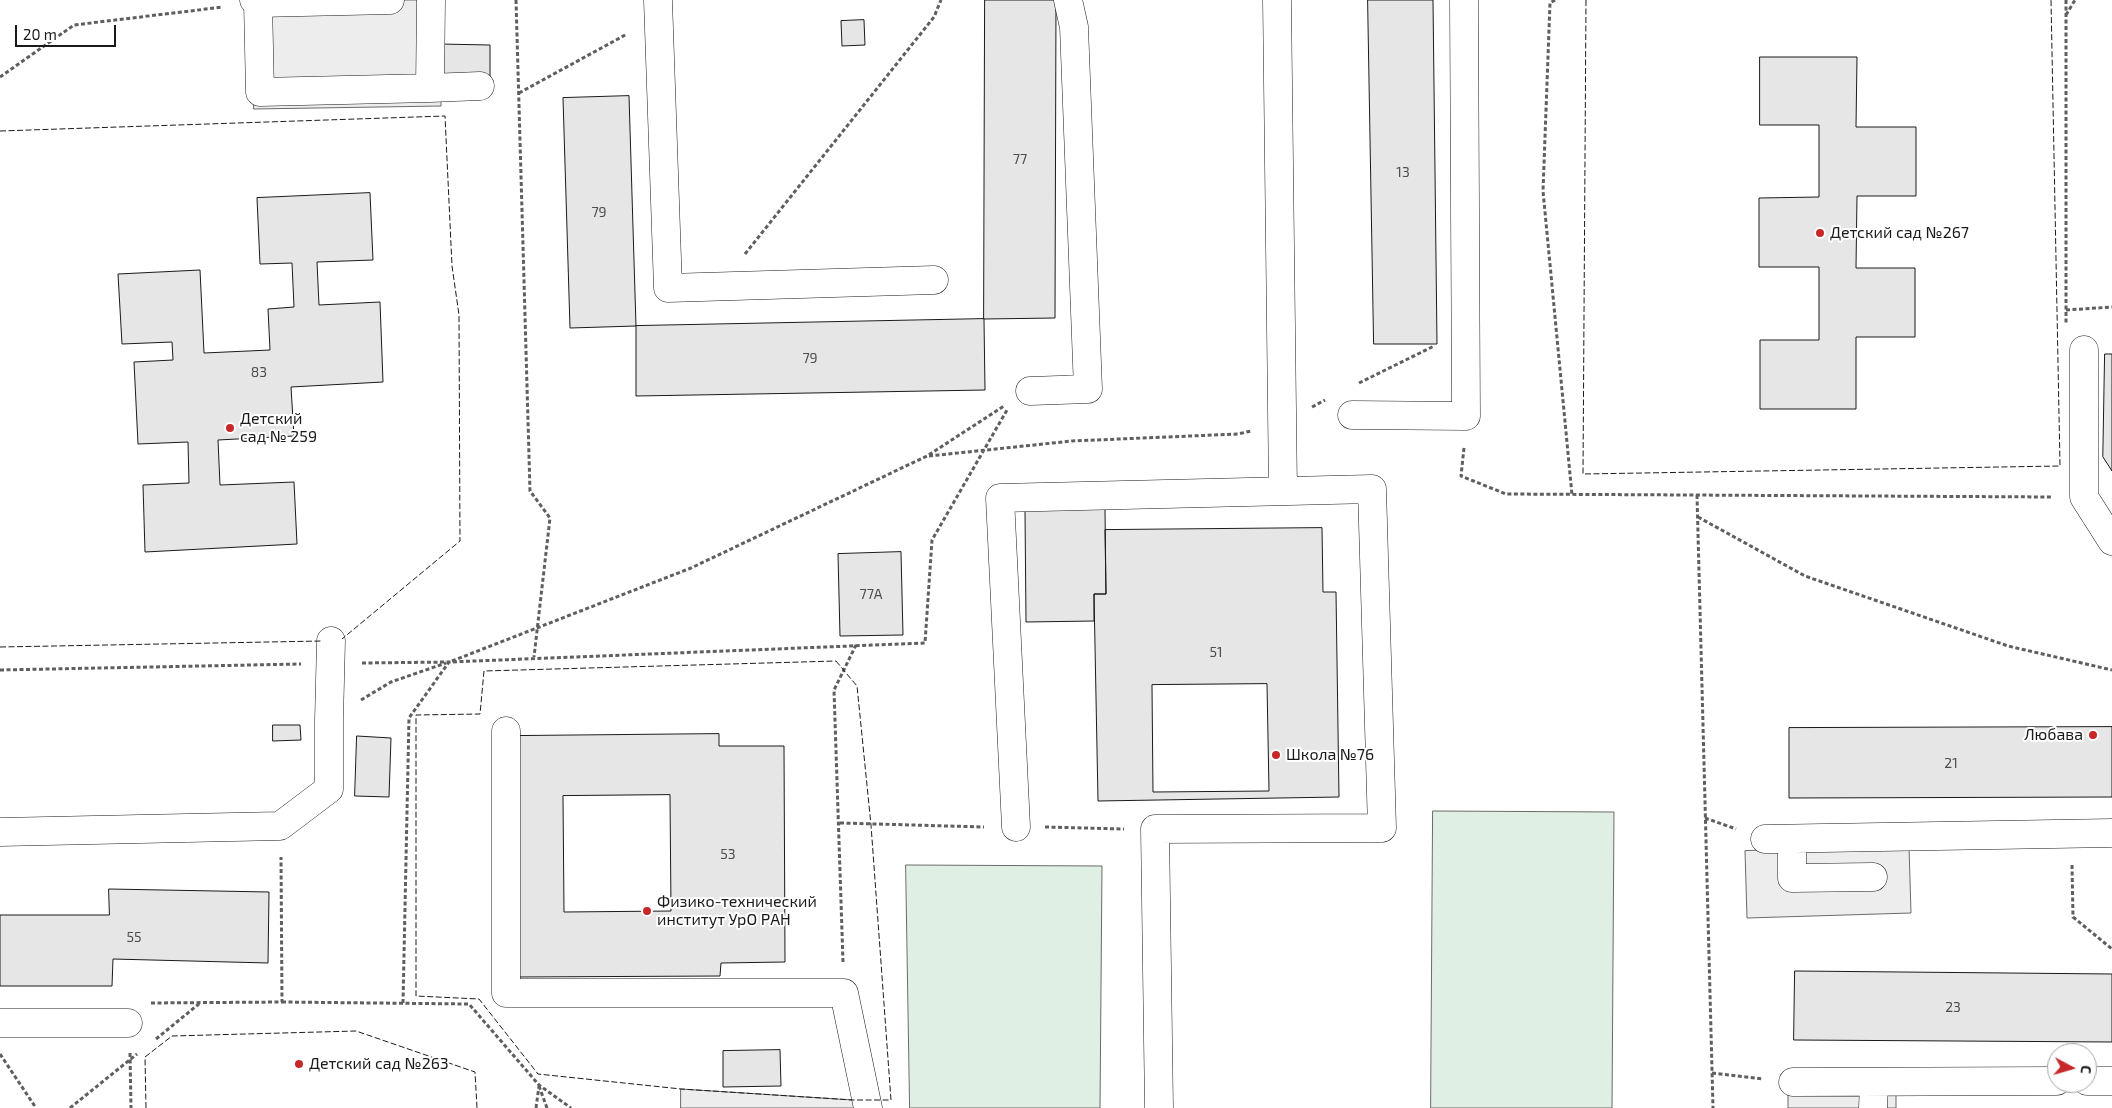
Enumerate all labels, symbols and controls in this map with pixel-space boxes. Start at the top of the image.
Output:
scale bar [18,15,119,47]
text: 20 m [23,25,57,43]
house number: 77 [1013,151,1027,167]
house number: 13 [1396,164,1410,180]
house number: 79 [591,204,607,220]
place label: Детский сад №267 [1830,223,1969,243]
marker: Детский сад №267 [1814,227,1826,239]
house number: 79 [802,350,818,366]
house number: 83 [251,364,267,380]
place label: Детский сад № 259 [240,409,317,447]
marker: Детский сад № 259 [224,422,236,434]
house number: 77А [859,586,883,602]
house number: 51 [1209,644,1223,660]
place label: Любава [2024,725,2083,745]
marker: Любава [2087,729,2099,741]
place label: Школа №76 [1286,745,1374,765]
marker: Школа №76 [1270,749,1282,761]
house number: 21 [1944,755,1958,771]
house number: 53 [720,846,736,862]
place label: Физико-технический институт УрО РАН [657,892,817,930]
marker: Физико-технический институт УрО РАН [641,905,653,917]
house number: 55 [126,929,142,945]
house number: 23 [1945,999,1961,1015]
north arrow [2047,1043,2097,1093]
place label: Детский сад №263 [309,1054,449,1074]
marker: Детский сад №263 [293,1058,305,1070]
text: С [2078,1065,2095,1074]

